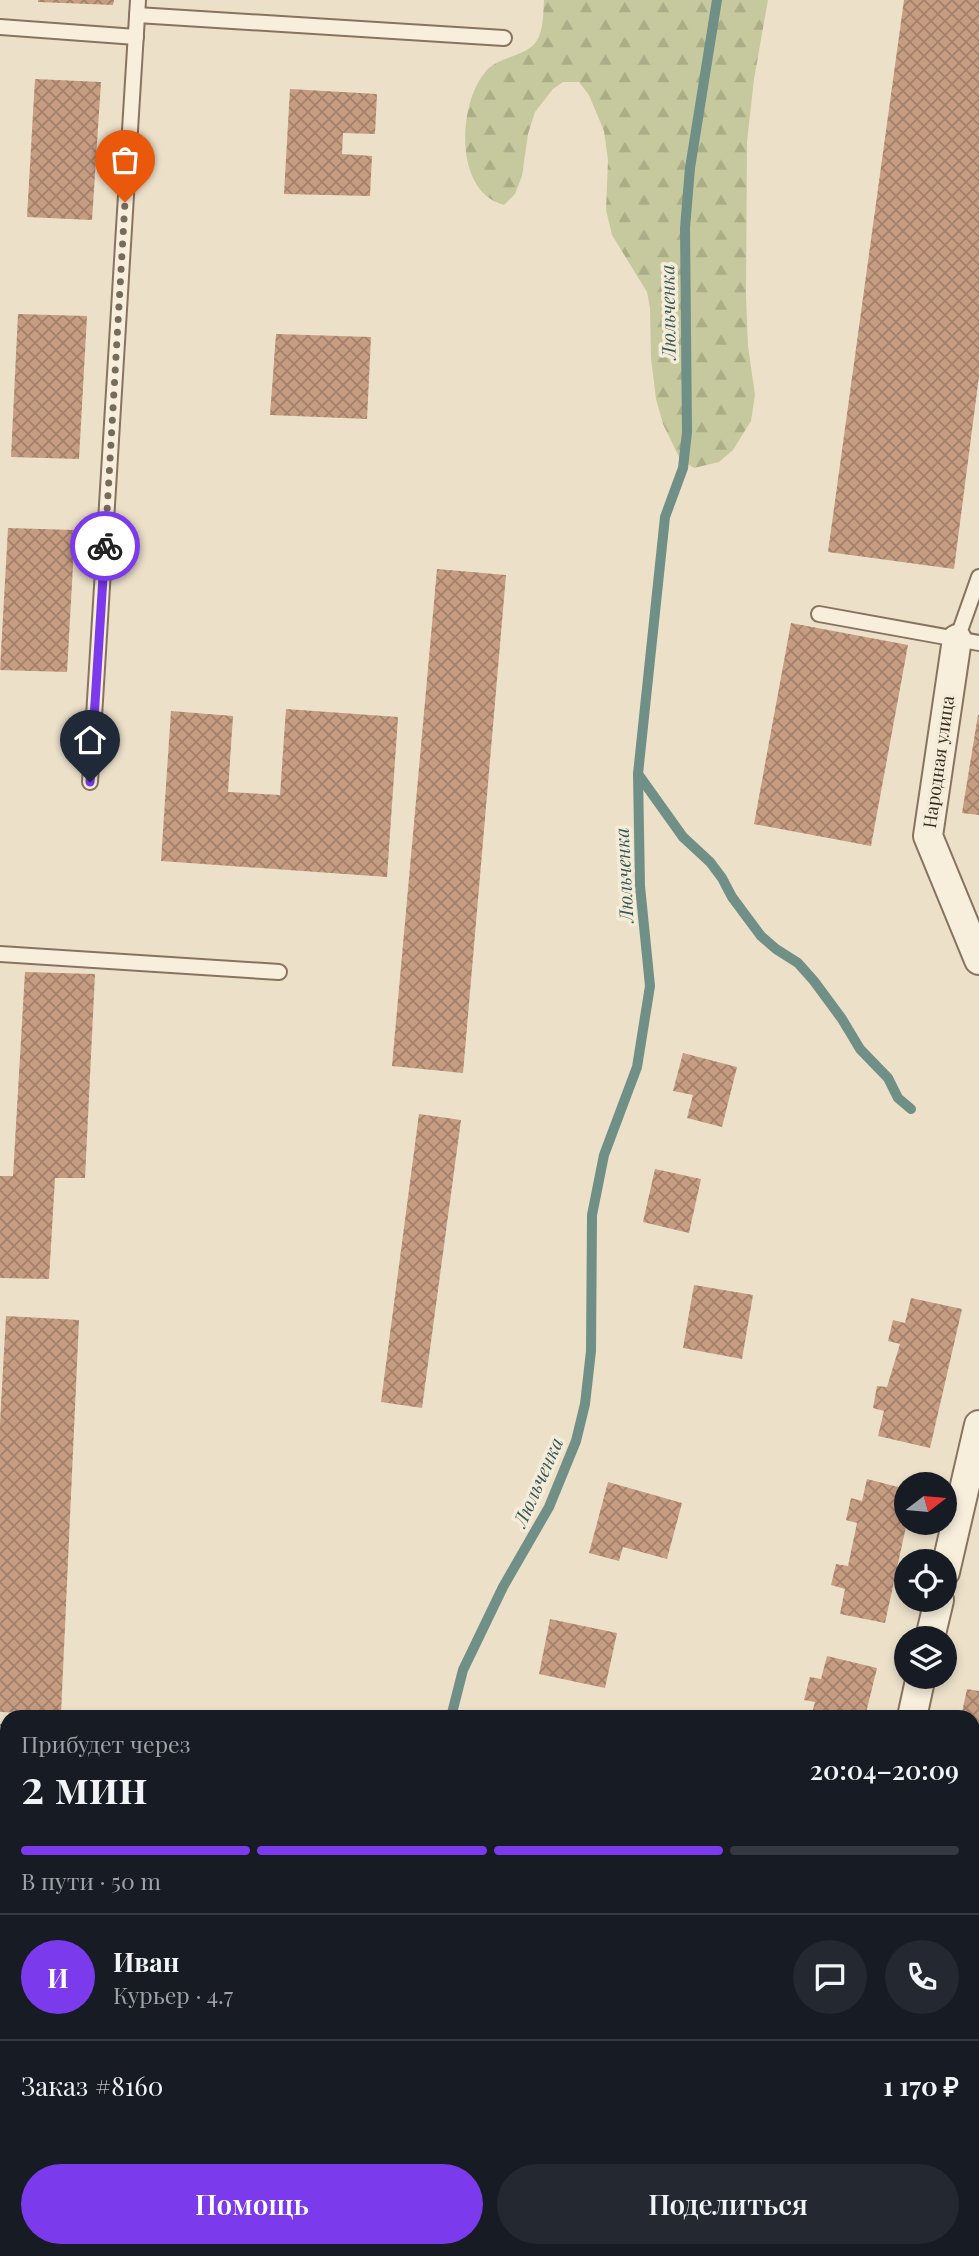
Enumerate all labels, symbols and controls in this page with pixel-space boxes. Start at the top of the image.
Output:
pin [95,130,155,202]
icon: bag [106,141,144,179]
water label: Люльченка [653,264,681,362]
courier [70,511,140,581]
icon: bike [86,527,124,565]
street label: Народная улица [917,694,959,830]
pin [60,710,120,782]
icon: home [71,721,109,759]
water label: Люльченка [608,827,639,925]
water label: Люльченка [505,1433,568,1532]
north arrow [894,1472,957,1535]
map controls [894,1472,957,1689]
button: locate [894,1549,957,1612]
button: layers [894,1626,957,1689]
text: Прибудет через [21,1728,190,1759]
text: 20:04–20:09 [810,1752,959,1787]
text: 2 мин [21,1754,147,1816]
text: В пути · 50 m [21,1865,161,1896]
button: chat [793,1940,867,2014]
button: phone [885,1940,959,2014]
text: Иван [113,1944,179,1979]
text: И [47,1960,69,1995]
text: Курьер · 4.7 [113,1979,233,2010]
text: Заказ #8160 [21,2068,163,2103]
text: 1 170 ₽ [883,2068,959,2103]
button: Помощь [21,2164,483,2244]
button: Поделиться [497,2164,959,2244]

